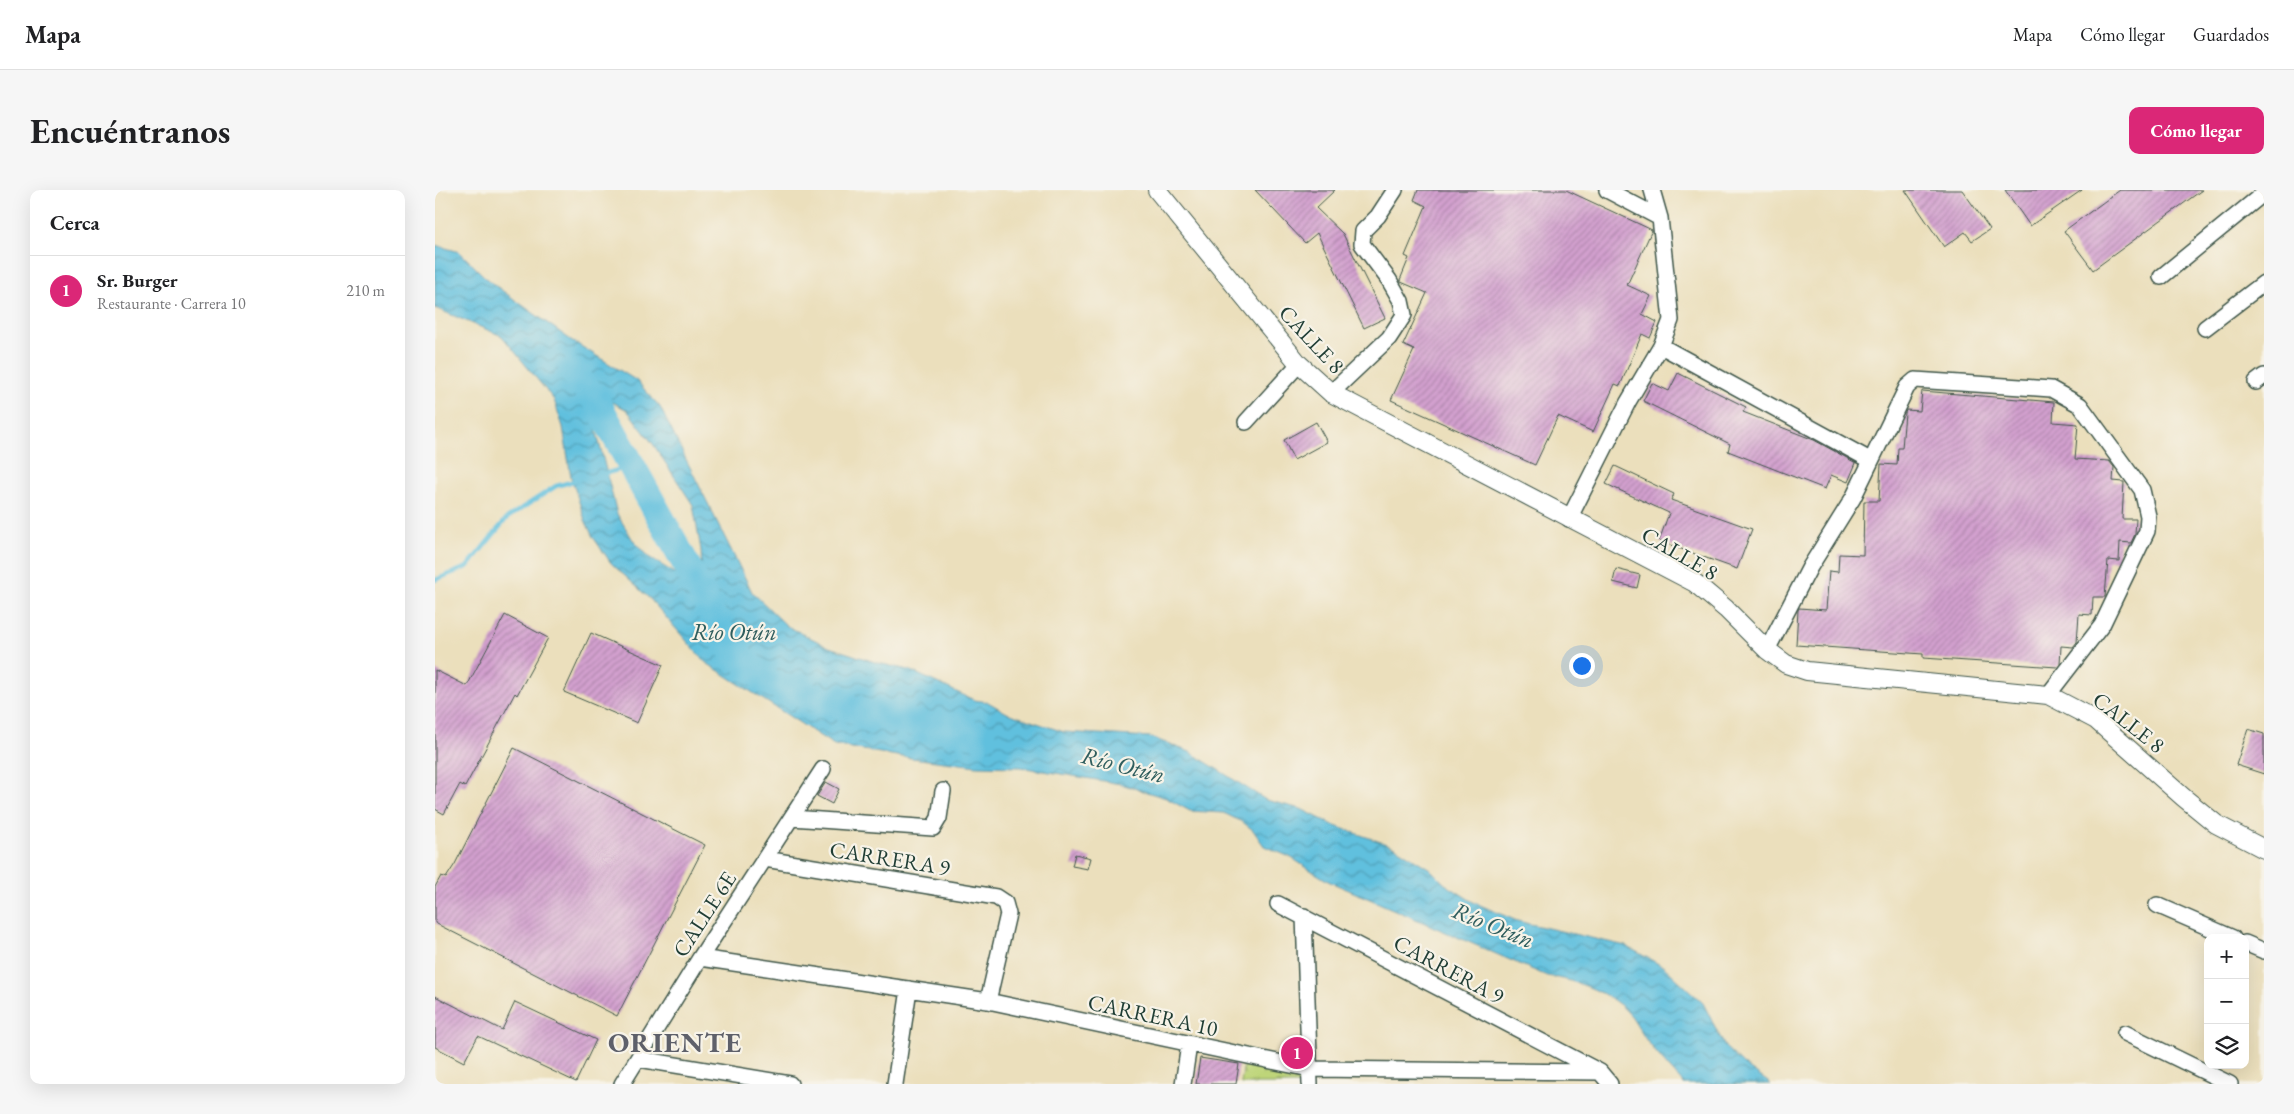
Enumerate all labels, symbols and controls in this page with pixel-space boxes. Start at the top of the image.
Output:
text: Mapa [25,19,81,50]
text: Mapa [2013,23,2052,46]
text: Cómo llegar [2080,23,2165,46]
text: Guardados [2193,23,2269,46]
button: Cómo llegar [2129,107,2264,154]
text: Encuéntranos [30,108,230,153]
text: Cerca [50,209,100,236]
text: Sr. Burger [97,268,178,293]
text: 1 [62,280,70,301]
text: 210 m [346,280,385,301]
text: Restaurante · Carrera 10 [97,293,246,314]
street label: CALLE 8 [1272,299,1351,380]
street label: CALLE 8 [1636,520,1723,587]
water label: Río Otún [691,616,777,647]
your location [1569,653,1595,679]
street label: CALLE 8 [2087,685,2171,760]
water label: Río Otún [1078,739,1168,790]
street label: CARRERA 9 [828,835,953,882]
street label: CALLE 6E [666,866,743,963]
water label: Río Otún [1448,894,1538,955]
street label: CARRERA 9 [1388,928,1510,1011]
map controls [2204,934,2249,1069]
button: + [2204,934,2249,979]
button: − [2204,979,2249,1024]
street label: CARRERA 10 [1085,988,1221,1043]
district label: ORIENTE [608,1024,742,1060]
button: layers [2204,1024,2249,1069]
pin: 1 [1281,1034,1313,1072]

